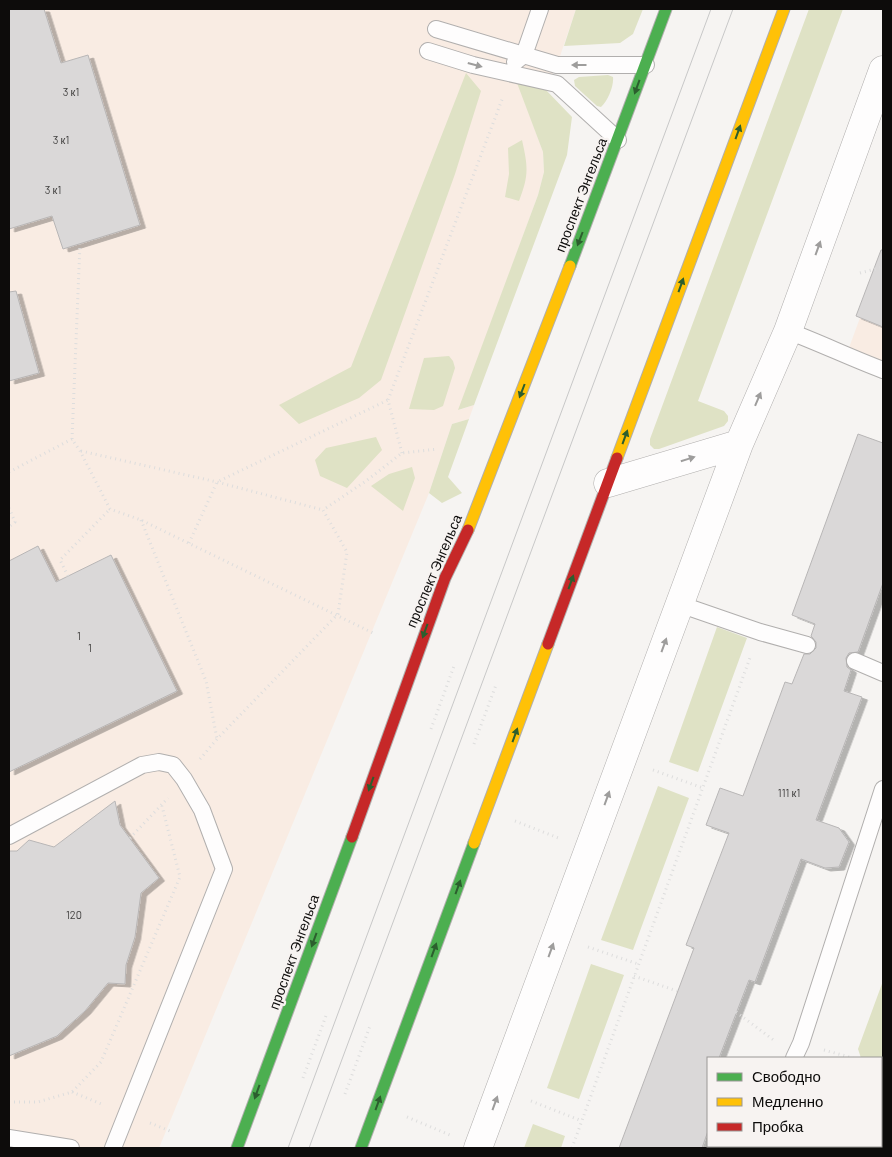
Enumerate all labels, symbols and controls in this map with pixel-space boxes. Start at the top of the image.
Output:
one-way arrow [467,61,482,69]
one-way arrow [571,61,587,69]
one-way arrow [633,80,641,95]
house number: 3 к1 [63,85,79,98]
one-way arrow [735,125,742,140]
house number: 3 к1 [53,133,69,146]
street label: проспект Энгельса [551,135,610,254]
house number: 3 к1 [45,183,61,196]
one-way arrow [576,232,583,247]
one-way arrow [814,240,822,255]
one-way arrow [678,278,686,292]
one-way arrow [518,384,526,399]
one-way arrow [755,392,763,406]
one-way arrow [621,429,629,444]
one-way arrow [681,454,696,462]
street label: проспект Энгельса [402,512,465,630]
one-way arrow [567,574,575,589]
one-way arrow [421,624,429,638]
house number: 1 [77,629,81,642]
one-way arrow [661,638,668,653]
house number: 1 [88,641,92,654]
one-way arrow [511,727,519,742]
one-way arrow [367,777,375,792]
house number: 111 к1 [778,786,800,799]
one-way arrow [603,790,611,805]
one-way arrow [454,879,462,894]
street label: проспект Энгельса [265,892,322,1012]
house number: 120 [66,908,82,921]
one-way arrow [310,933,318,948]
one-way arrow [430,942,438,957]
one-way arrow [547,942,555,957]
legend [707,1057,882,1147]
text: Свободно [752,1067,821,1085]
one-way arrow [253,1085,261,1100]
text: Медленно [752,1092,823,1110]
one-way arrow [375,1095,382,1110]
one-way arrow [491,1095,499,1110]
text: Пробка [752,1117,804,1135]

